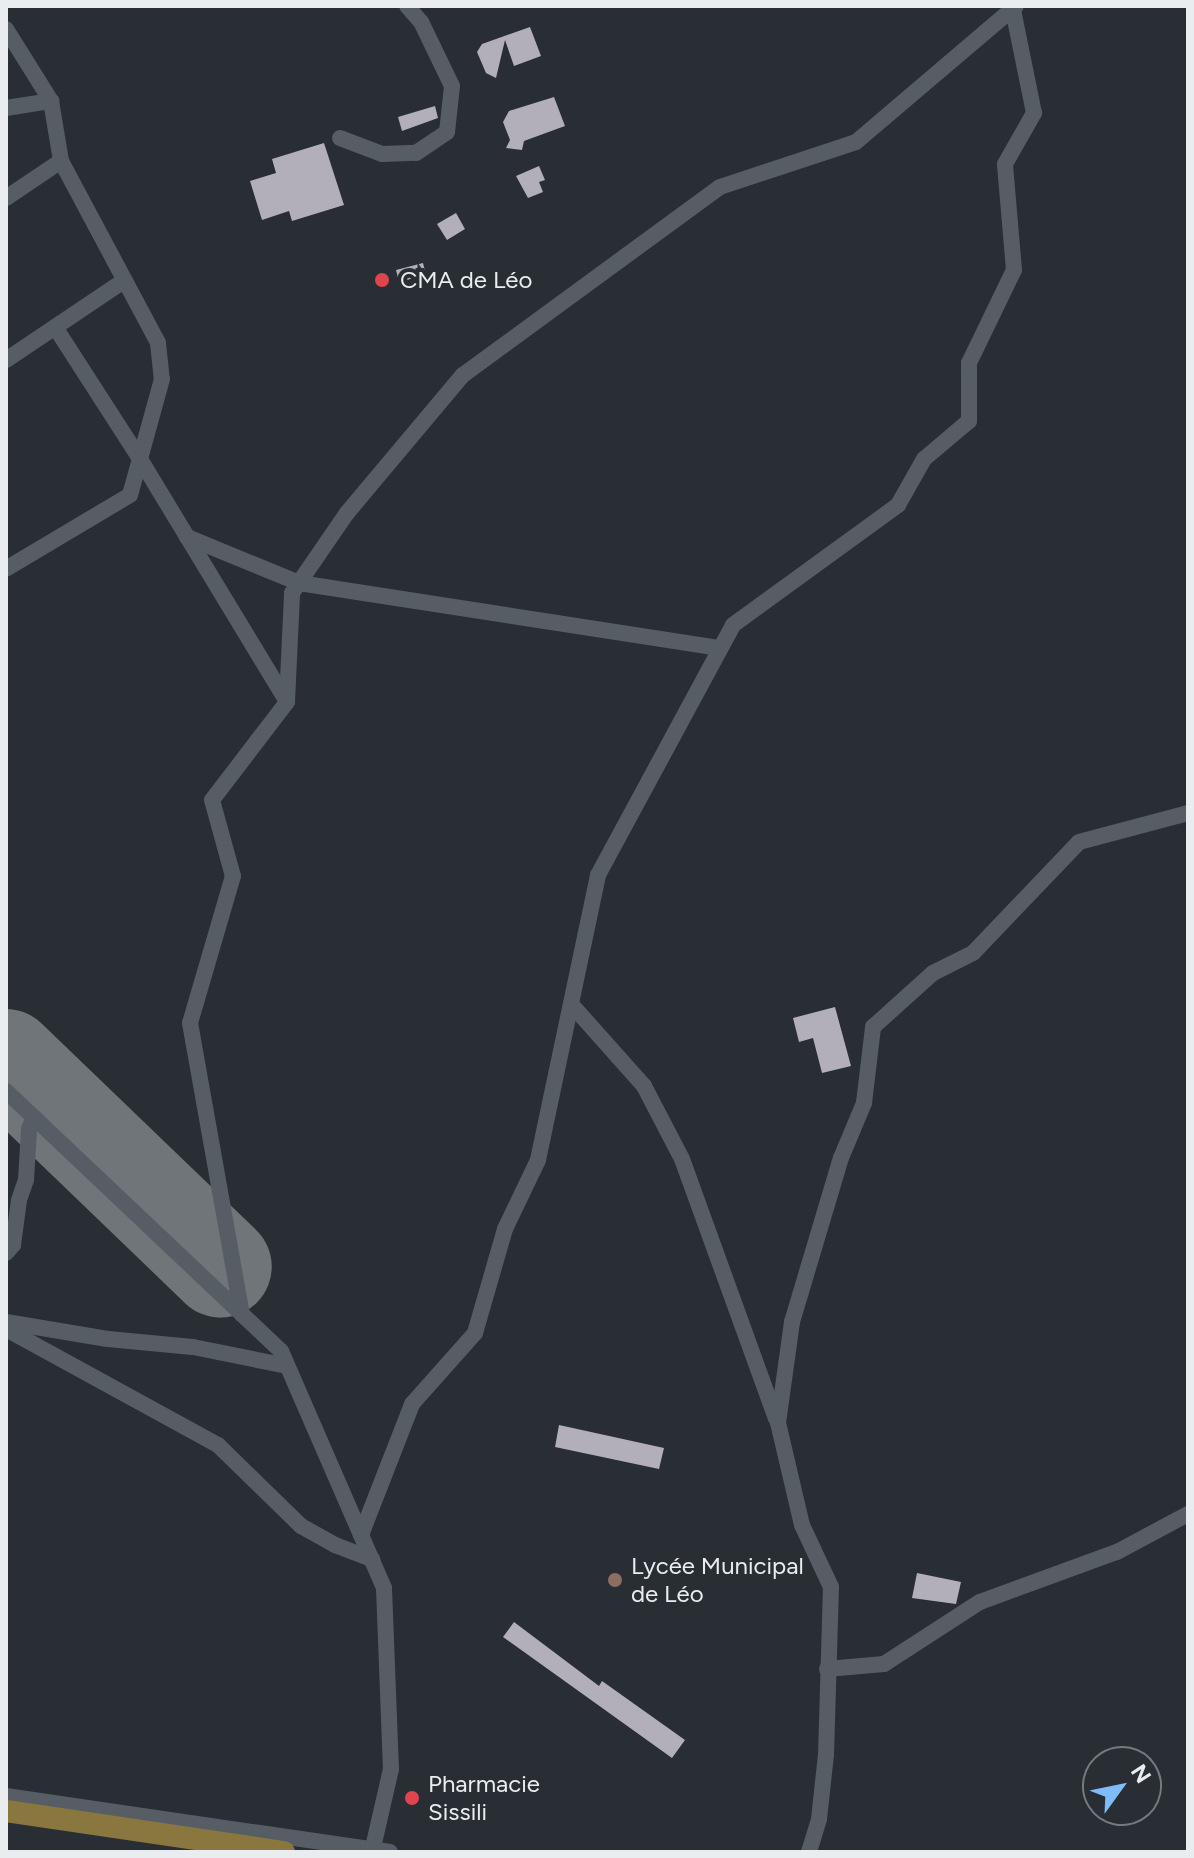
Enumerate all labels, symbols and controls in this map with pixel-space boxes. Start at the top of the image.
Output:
place label: CMA de Léo [400,266,532,294]
marker: CMA de Léo [371,269,393,291]
place label: Lycée Municipal de Léo [631,1552,804,1608]
marker: Lycée Municipal de Léo [606,1571,624,1589]
north arrow [1082,1746,1162,1826]
text: N [1125,1759,1157,1788]
place label: Pharmacie Sissili [428,1770,540,1826]
marker: Pharmacie Sissili [403,1789,421,1807]

